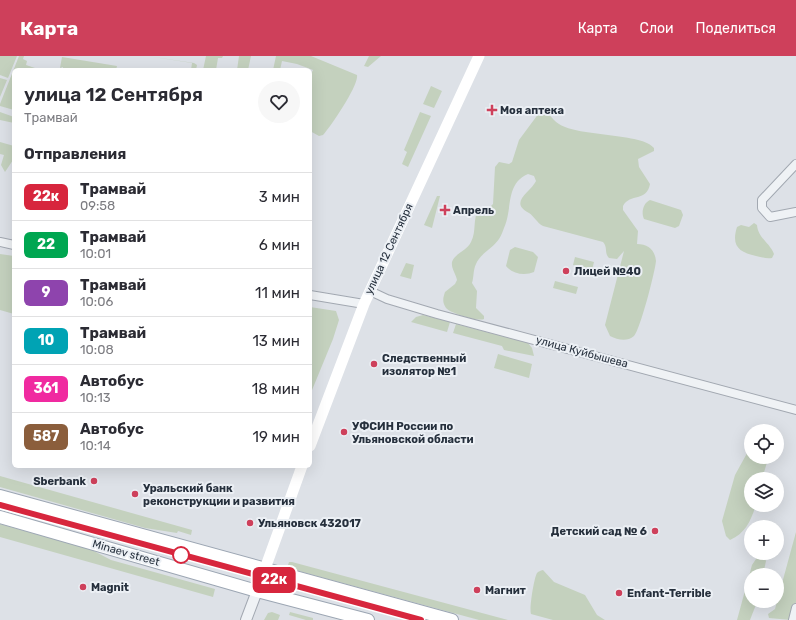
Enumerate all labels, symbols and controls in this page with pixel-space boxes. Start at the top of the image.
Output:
text: Карта [20,17,78,40]
text: Карта [578,20,618,37]
text: Слои [640,20,674,37]
text: Поделиться [696,20,776,37]
button: heart [258,81,300,123]
text: улица 12 Сентября [24,83,203,106]
place label: Моя аптека [500,104,564,117]
marker: Моя аптека [487,105,497,115]
text: Трамвай [24,110,78,125]
text: Отправления [24,145,126,163]
text: Трамвай [80,180,146,198]
text: 22к [33,188,59,205]
text: 3 мин [259,188,300,206]
text: 09:58 [80,198,115,213]
street label: улица 12 Сентября [362,201,416,297]
place label: Апрель [453,204,494,217]
marker: Апрель [440,205,450,215]
text: Трамвай [80,228,146,246]
text: 22 [37,236,55,253]
text: 6 мин [259,236,300,254]
text: 10:01 [80,246,111,261]
place label: Лицей №40 [574,265,641,278]
marker: Лицей №40 [561,266,571,276]
text: Трамвай [80,276,146,294]
text: 9 [42,284,50,301]
text: 11 мин [255,284,300,302]
text: 10:06 [80,294,113,309]
text: Трамвай [80,324,146,342]
text: 10 [38,332,54,349]
text: 13 мин [252,332,300,350]
street label: улица Куйбышева [535,333,629,371]
text: 10:08 [80,342,114,357]
place label: Следственный изолятор №1 [382,352,466,378]
marker: Следственный изолятор №1 [369,359,379,369]
text: Автобус [80,372,144,390]
text: 361 [33,380,59,397]
text: 18 мин [252,380,300,398]
text: 10:13 [80,390,111,405]
text: Автобус [80,420,144,438]
place label: УФСИН России по Ульяновской области [352,420,474,446]
map controls [744,424,784,608]
button: locate [744,424,784,464]
marker: УФСИН России по Ульяновской области [339,427,349,437]
text: 587 [33,428,59,445]
text: 19 мин [253,428,300,446]
text: 10:14 [80,438,111,453]
button: layers [744,472,784,512]
place label: Sberbank [33,475,87,488]
marker: Sberbank [89,476,99,486]
place label: Уральский банк реконструкции и развития [143,482,295,508]
marker: Уральский банк реконструкции и развития [130,489,140,499]
place label: Ульяновск 432017 [258,517,362,530]
marker: Ульяновск 432017 [245,518,255,528]
button: + [744,520,784,560]
place label: Детский сад № 6 [551,525,647,538]
marker: Детский сад № 6 [650,526,660,536]
street label: Minaev street [91,537,162,569]
unlabelled marker [172,546,190,564]
line badge: 22к [251,567,297,593]
button: − [744,568,784,608]
text: 22к [261,571,287,588]
place label: Magnit [91,581,129,594]
marker: Magnit [78,582,88,592]
place label: Магнит [485,584,526,597]
marker: Магнит [472,585,482,595]
place label: Enfant-Terrible [627,587,712,600]
marker: Enfant-Terrible [614,588,624,598]

